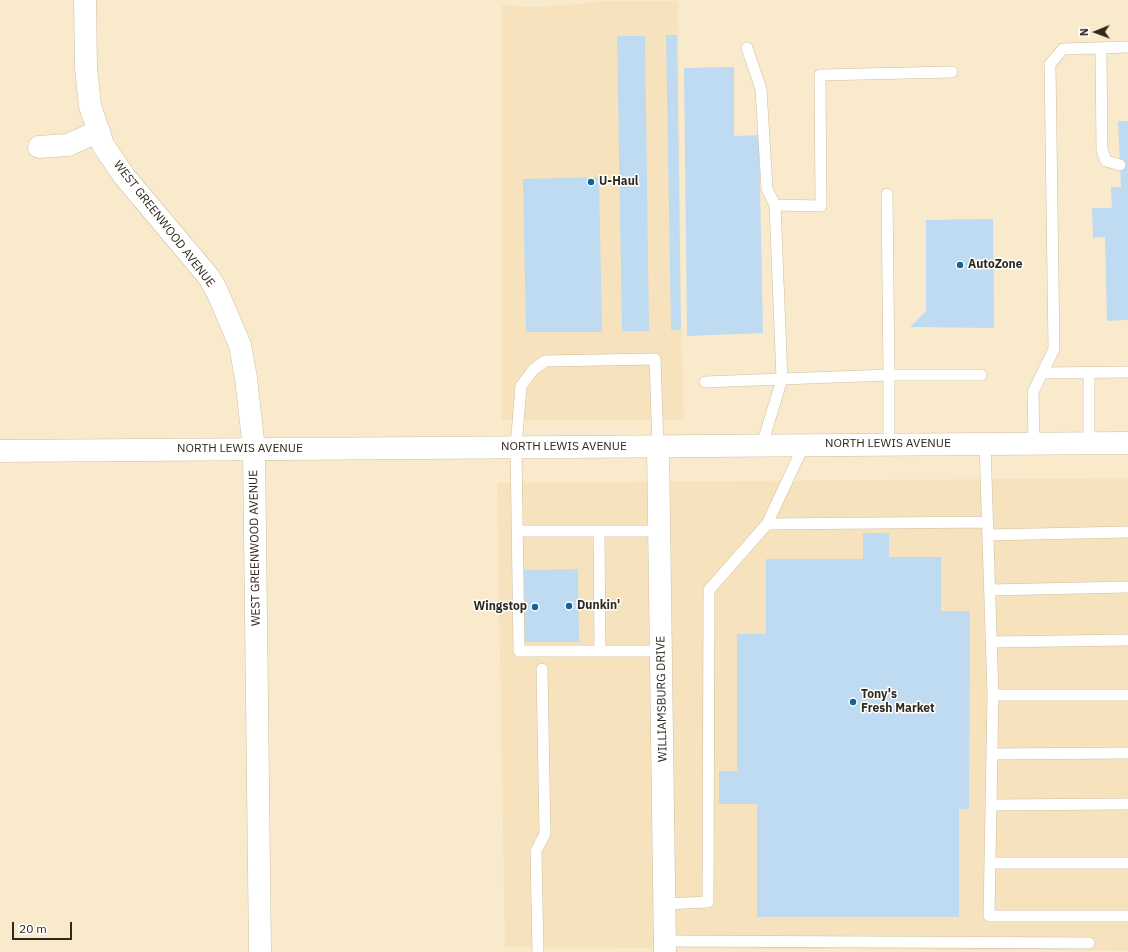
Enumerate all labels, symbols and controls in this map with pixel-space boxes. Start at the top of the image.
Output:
north arrow [1076,12,1116,52]
text: N [1077,28,1091,36]
street label: WEST GREENWOOD AVENUE [110,158,218,290]
place label: U-Haul [599,175,638,189]
marker: U-Haul [586,177,596,187]
place label: AutoZone [968,258,1023,272]
marker: AutoZone [955,260,965,270]
street label: NORTH LEWIS AVENUE [825,437,951,451]
street label: NORTH LEWIS AVENUE [501,440,627,454]
street label: NORTH LEWIS AVENUE [177,442,303,456]
street label: WEST GREENWOOD AVENUE [246,470,264,626]
place label: Dunkin' [577,599,620,613]
place label: Wingstop [474,600,527,614]
marker: Dunkin' [564,601,574,611]
marker: Wingstop [530,602,540,612]
street label: WILLIAMSBURG DRIVE [654,636,670,762]
place label: Tony's Fresh Market [861,688,935,716]
marker: Tony's Fresh Market [848,697,858,707]
scale bar [14,914,74,940]
text: 20 m [19,921,47,936]

